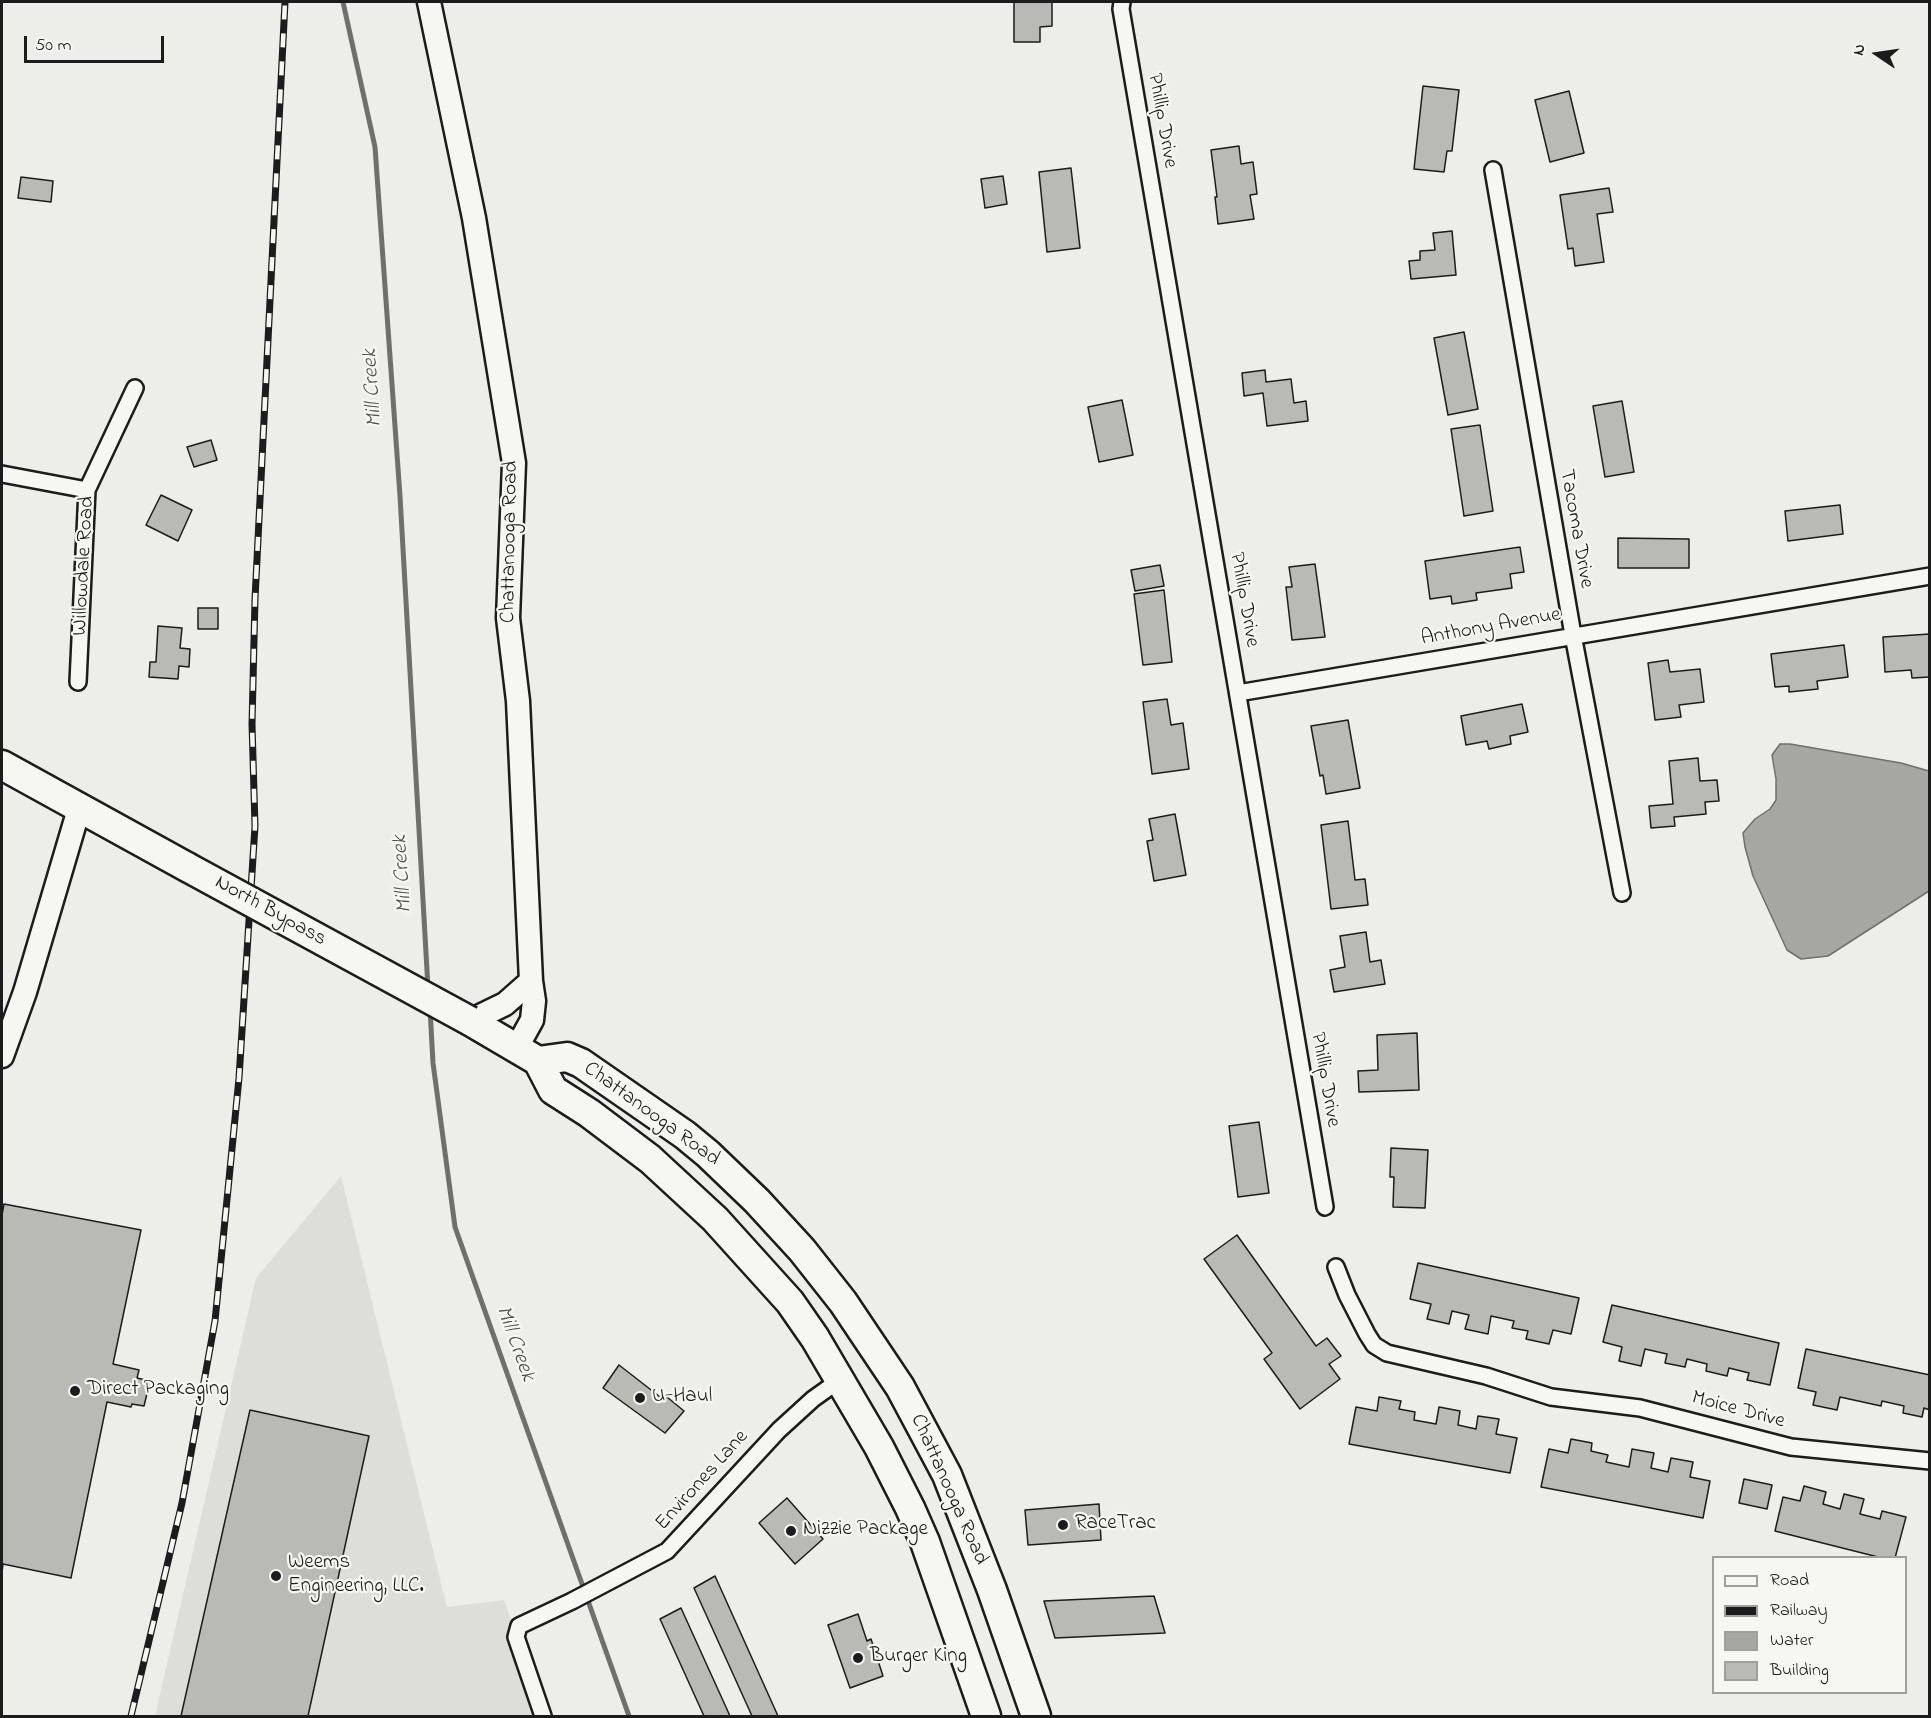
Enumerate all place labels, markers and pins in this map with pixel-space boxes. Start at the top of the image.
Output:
place label: Direct Packaging [87,1378,229,1404]
marker: Direct Packaging [68,1384,82,1398]
place label: U-Haul [652,1385,712,1411]
marker: U-Haul [633,1391,647,1405]
place label: RaceTrac [1075,1512,1156,1538]
place label: Nizzie Package [803,1518,928,1544]
marker: RaceTrac [1056,1518,1070,1532]
marker: Nizzie Package [784,1524,798,1538]
place label: Weems Engineering, LLC. [288,1551,424,1601]
marker: Weems Engineering, LLC. [269,1569,283,1583]
place label: Burger King [870,1645,967,1671]
marker: Burger King [851,1651,865,1665]

